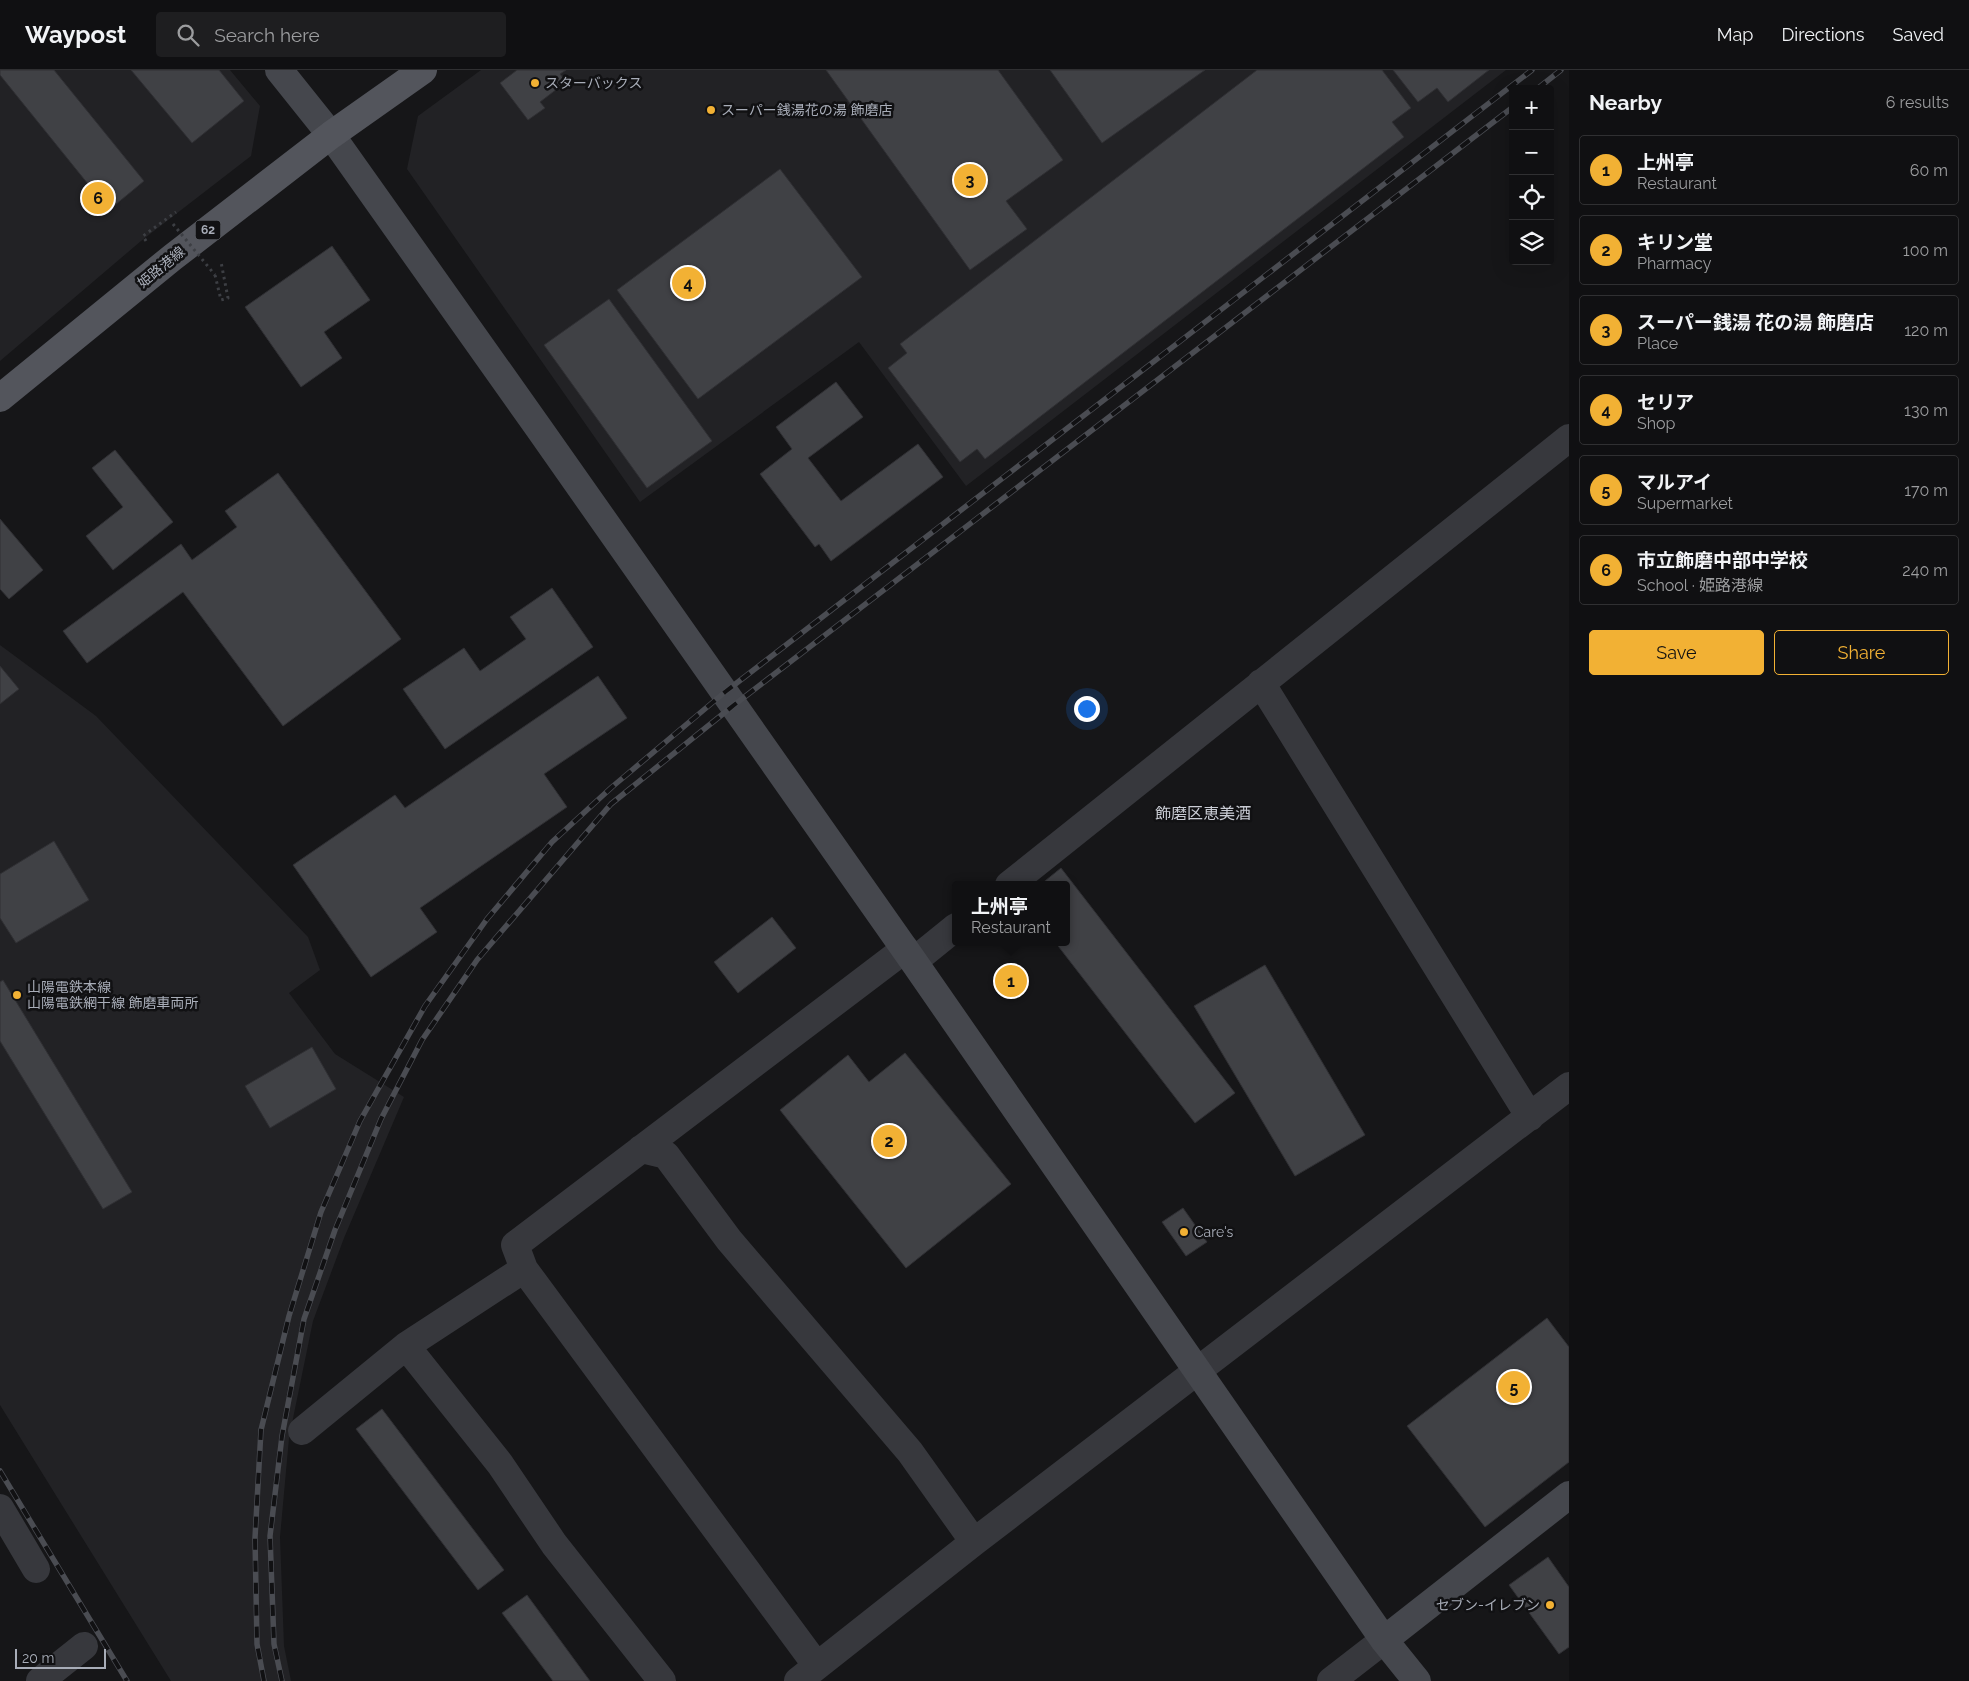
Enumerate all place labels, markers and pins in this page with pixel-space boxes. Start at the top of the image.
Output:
place label: スターバックス [545,75,642,91]
marker: スターバックス [529,77,541,89]
place label: スーパー銭湯花の湯 飾磨店 [721,102,892,118]
marker: スーパー銭湯花の湯 飾磨店 [705,104,717,116]
pin: 3 [954,161,986,199]
pin: 6 [82,179,114,217]
pin: 4 [672,264,704,302]
pin: 1 [995,962,1027,1000]
place label: 山陽電鉄本線 山陽電鉄網干線 飾磨車両所 [27,979,199,1011]
marker: 山陽電鉄本線 山陽電鉄網干線 飾磨車両所 [11,989,23,1001]
pin: 2 [873,1122,905,1160]
place label: Care's [1194,1224,1234,1240]
marker: Care's [1178,1226,1190,1238]
pin: 5 [1498,1368,1530,1406]
place label: セブン-イレブン [1436,1597,1540,1613]
marker: セブン-イレブン [1544,1599,1556,1611]

